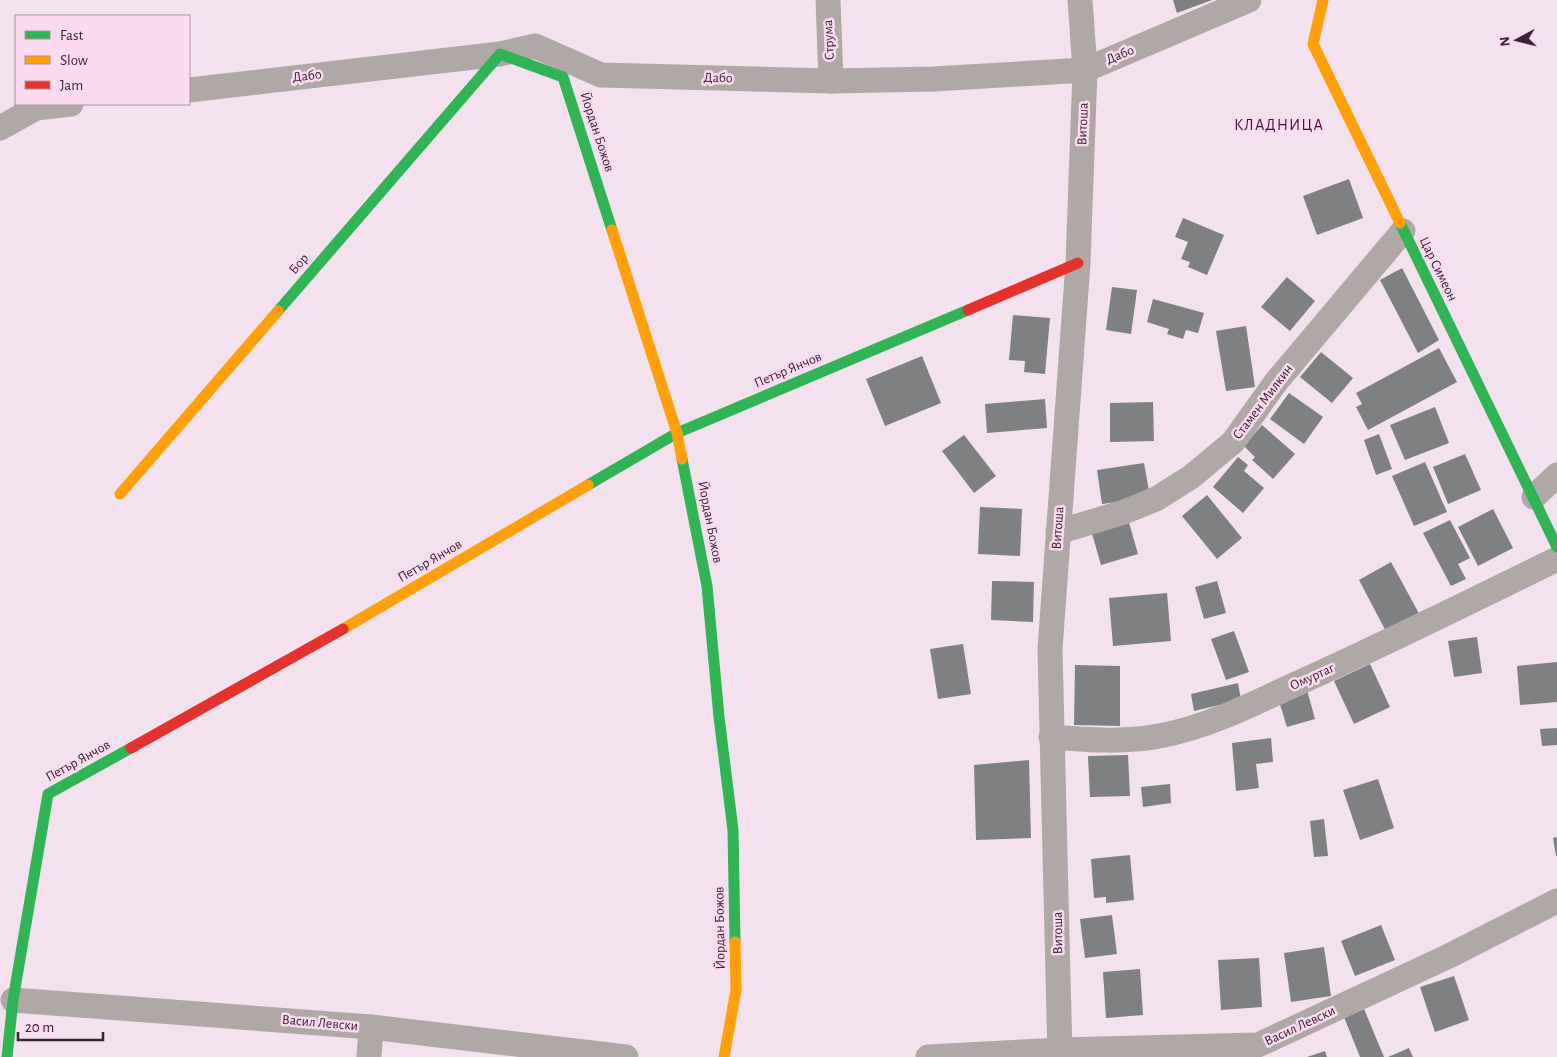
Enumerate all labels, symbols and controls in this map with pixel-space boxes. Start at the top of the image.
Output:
legend [15,15,190,105]
north arrow [1492,15,1542,65]
street label: Струма [821,19,837,61]
text: Fast [60,28,84,43]
text: N [1498,36,1513,47]
street label: Дабо [1104,43,1136,67]
text: Slow [60,53,88,68]
street label: Дабо [292,67,323,85]
street label: Дабо [703,71,733,85]
text: Jam [60,78,83,93]
street label: Йордан Божов [578,90,617,174]
street label: Витоша [1075,102,1091,146]
district label: КЛАДНИЦА [1234,117,1324,133]
street label: Цар Симеон [1416,235,1460,303]
street label: Бор [287,251,311,277]
street label: Петър Янчов [752,350,824,390]
street label: Стамен Милкин [1230,362,1296,442]
street label: Йордан Божов [695,480,726,564]
street label: Витоша [1050,506,1067,550]
street label: Петър Янчов [395,537,465,585]
street label: Омуртаг [1288,661,1336,693]
street label: Петър Янчов [43,738,113,784]
street label: Йордан Божов [711,886,728,970]
street label: Витоша [1051,911,1065,955]
street label: Васил Левски [1262,1004,1338,1048]
scale bar [18,1010,102,1042]
street label: Васил Левски [281,1013,359,1033]
text: 20 m [25,1020,54,1035]

